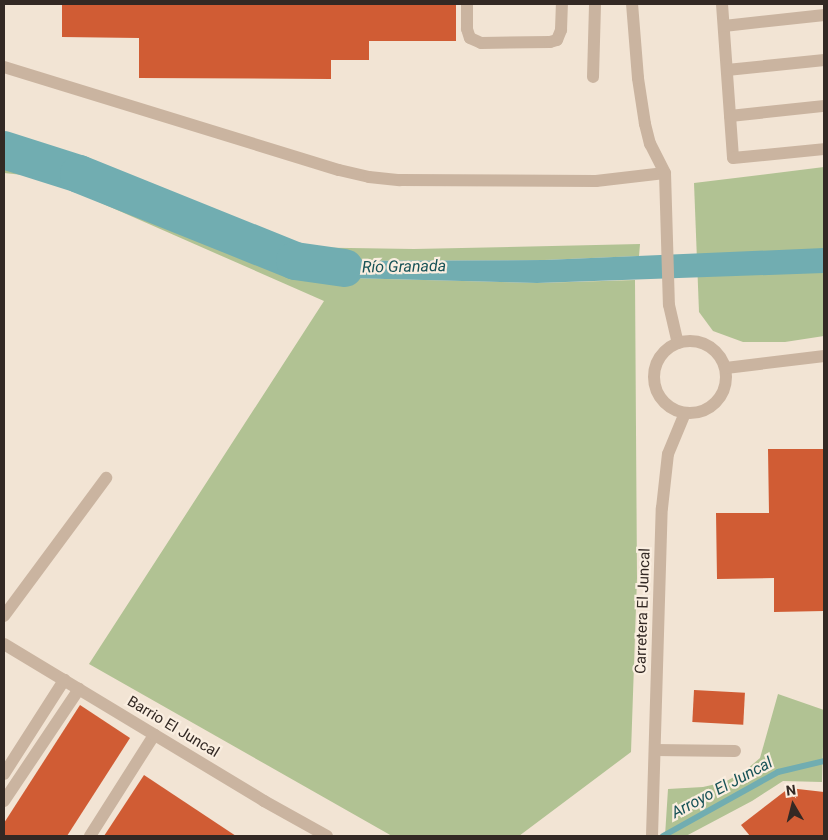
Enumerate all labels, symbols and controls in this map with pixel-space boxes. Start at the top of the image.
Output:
water label: Río Granada [362,257,446,277]
street label: Carretera El Juncal [632,548,654,674]
street label: Barrio El Juncal [124,693,222,761]
water label: Arroyo El Juncal [668,753,776,823]
north arrow [768,780,818,830]
text: N [785,782,797,799]

